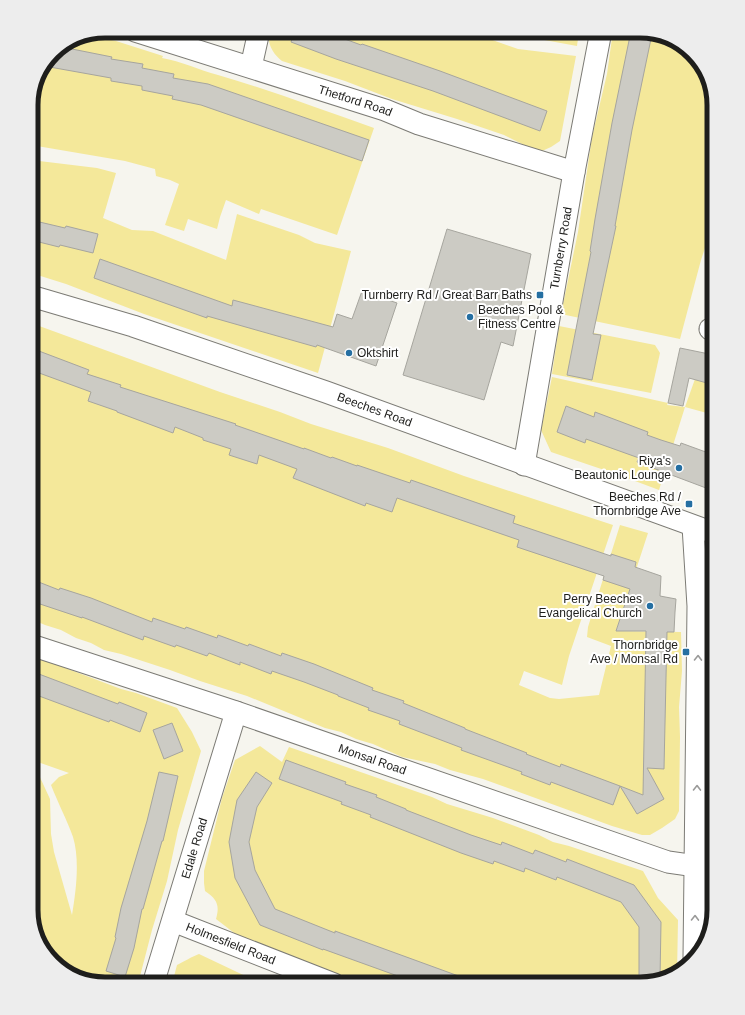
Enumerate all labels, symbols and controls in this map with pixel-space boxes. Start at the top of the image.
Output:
street label: Thetford Road [317,82,394,119]
street label: Turnberry Road [547,206,575,291]
place label: Turnberry Rd / Great Barr Baths [362,288,532,302]
marker: Turnberry Rd / Great Barr Baths [535,290,545,300]
place label: Beeches Pool & Fitness Centre [478,303,563,331]
marker: Beeches Pool & Fitness Centre [465,312,475,322]
place label: Oktshirt [357,346,399,360]
marker: Oktshirt [344,348,354,358]
street label: Beeches Road [335,390,414,430]
place label: Riya's Beautonic Lounge [574,454,671,482]
marker: Riya's Beautonic Lounge [674,463,684,473]
place label: Beeches Rd / Thornbridge Ave [593,490,682,518]
marker: Beeches Rd / Thornbridge Ave [684,499,694,509]
place label: Perry Beeches Evangelical Church [539,592,642,620]
marker: Perry Beeches Evangelical Church [645,601,655,611]
place label: Thornbridge Ave / Monsal Rd [590,638,678,666]
marker: Thornbridge Ave / Monsal Rd [681,647,691,657]
one-way arrow [694,655,702,661]
street label: Monsal Road [337,741,408,778]
one-way arrow [693,785,701,791]
street label: Edale Road [179,816,210,880]
one-way arrow [691,915,699,921]
street label: Holmesfield Road [184,920,277,967]

